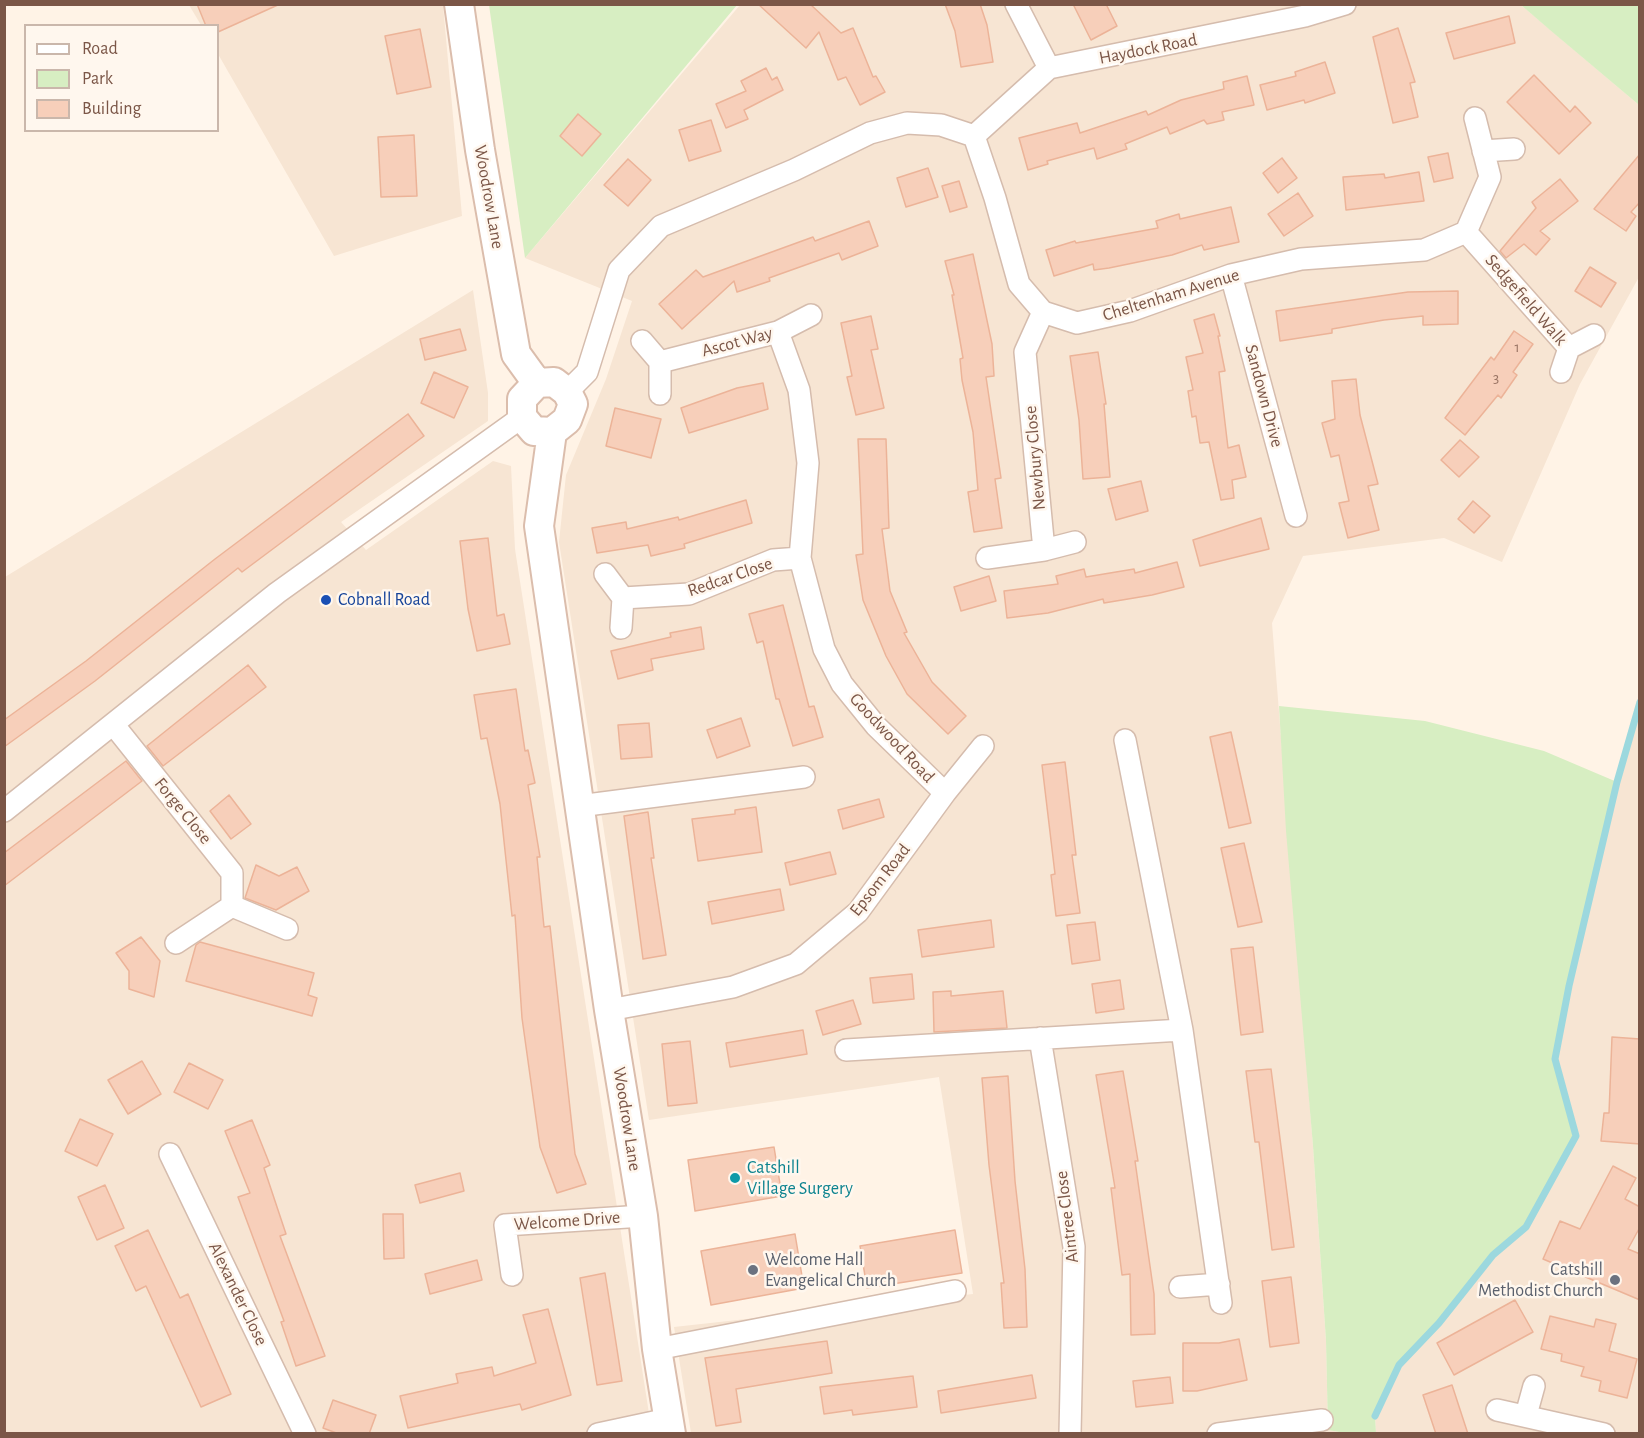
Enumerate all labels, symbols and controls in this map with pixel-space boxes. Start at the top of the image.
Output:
legend [24,24,219,132]
street label: Haydock Road [1097,29,1199,69]
text: Road [82,40,118,58]
text: Park [82,70,113,88]
text: Building [82,100,141,118]
street label: Woodrow Lane [469,143,509,251]
street label: Sedgefield Walk [1480,250,1572,350]
street label: Cheltenham Avenue [1100,264,1242,326]
street label: Ascot Way [699,322,775,362]
house number: 1 [1514,338,1520,356]
street label: Sandown Drive [1240,342,1288,450]
house number: 3 [1493,369,1499,387]
street label: Newbury Close [1020,405,1050,511]
street label: Redcar Close [685,552,775,602]
place label: Cobnall Road [338,589,430,611]
marker: Cobnall Road [319,593,333,607]
street label: Goodwood Road [845,689,939,787]
street label: Forge Close [150,773,216,849]
street label: Epsom Road [845,839,915,921]
street label: Woodrow Lane [608,1065,646,1173]
place label: Catshill Village Surgery [747,1157,853,1200]
street label: Aintree Close [1051,1170,1083,1264]
marker: Catshill Village Surgery [728,1171,742,1185]
street label: Welcome Drive [513,1207,621,1235]
street label: Alexander Close [204,1239,272,1349]
place label: Welcome Hall Evangelical Church [765,1249,896,1292]
place label: Catshill Methodist Church [1478,1259,1603,1302]
marker: Welcome Hall Evangelical Church [746,1263,760,1277]
marker: Catshill Methodist Church [1608,1273,1622,1287]

